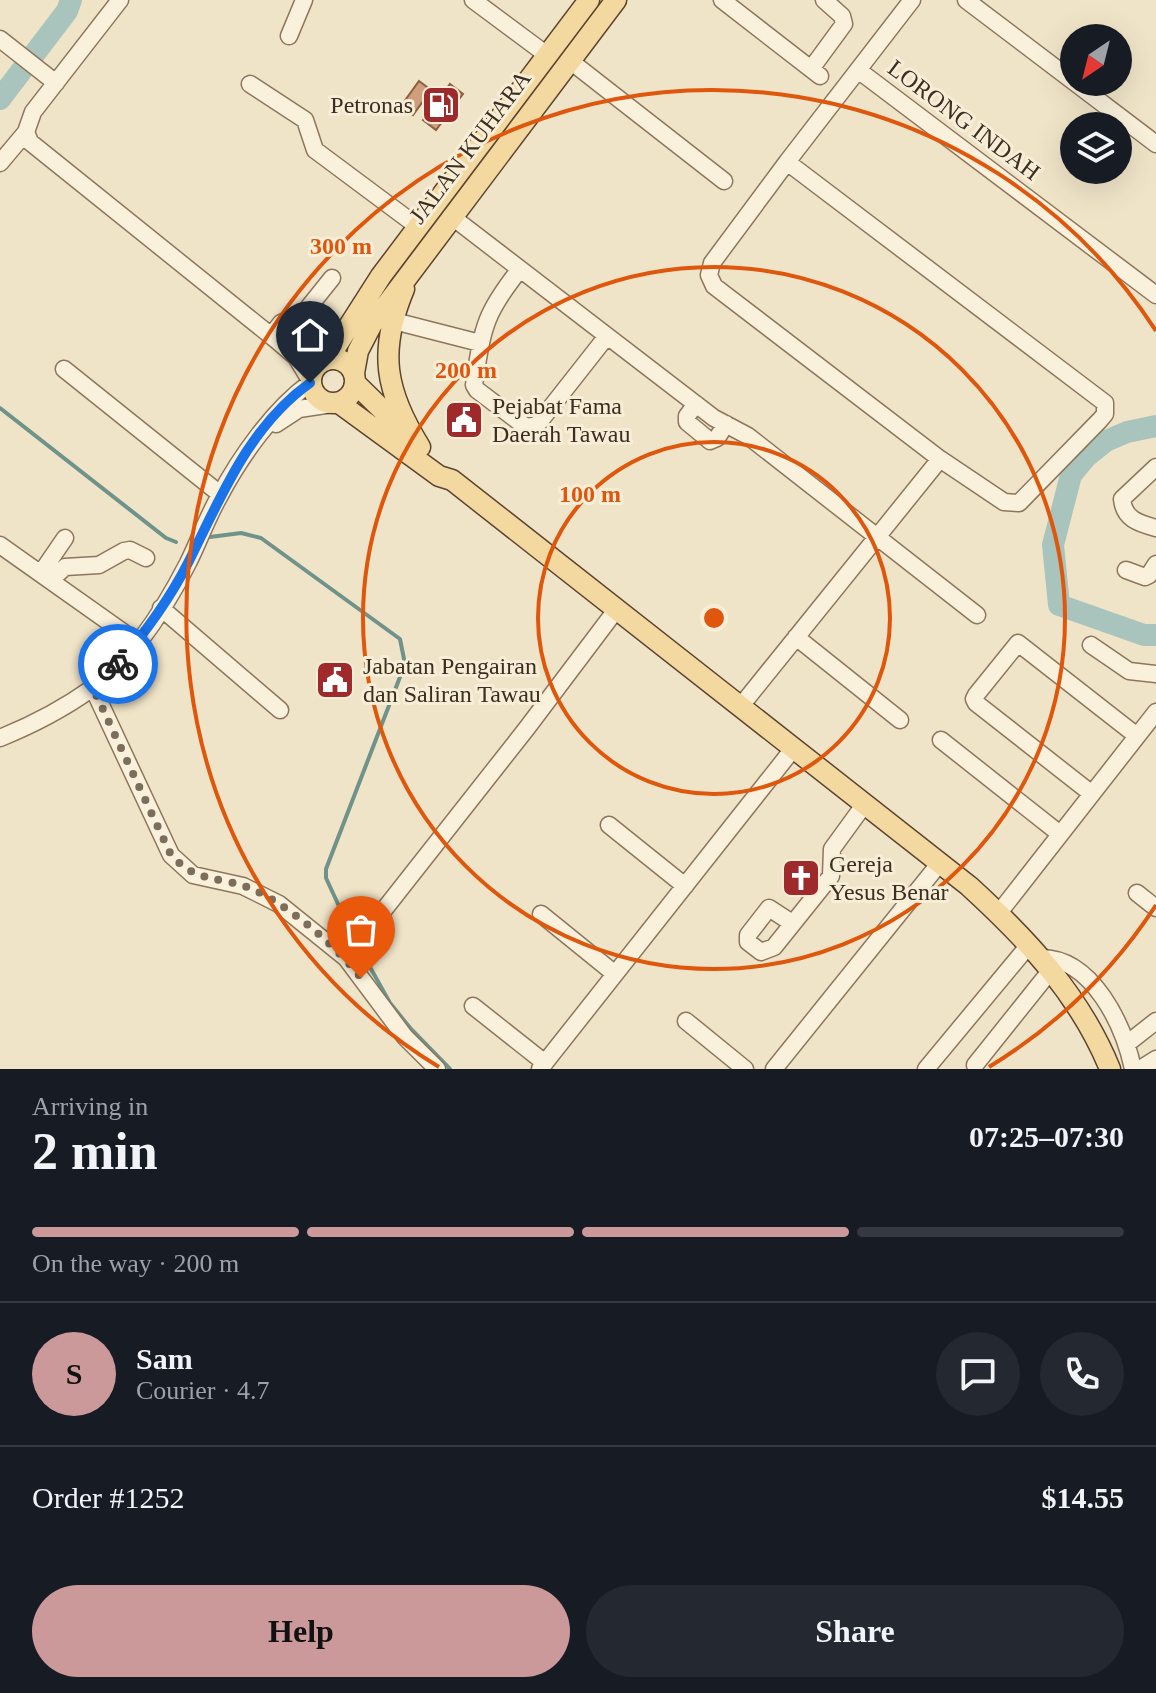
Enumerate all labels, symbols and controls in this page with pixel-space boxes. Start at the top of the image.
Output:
north arrow [1060,24,1132,96]
map controls [1060,24,1132,184]
street label: LORONG INDAH [883,54,1045,186]
street label: JALAN KUHARA [404,65,536,229]
fuel station icon: Petronas [420,84,462,126]
place label: Petronas [330,92,413,118]
button: layers [1060,112,1132,184]
text: 300 m [310,233,372,259]
pin [276,301,344,383]
icon: home [288,313,332,357]
text: 200 m [435,357,497,383]
place label: Pejabat Fama Daerah Tawau [492,393,630,447]
public building icon: Pejabat Fama Daerah Tawau [443,399,485,441]
text: 100 m [559,481,621,507]
centre of rings [700,604,728,632]
courier [78,624,158,704]
icon: bike [96,642,140,686]
place label: Jabatan Pengairan dan Saliran Tawau [363,653,541,707]
public building icon: Jabatan Pengairan dan Saliran Tawau [314,659,356,701]
place label: Gereja Yesus Benar [829,851,949,905]
church icon: Gereja Yesus Benar [780,857,822,899]
pin [327,896,395,978]
icon: bag [339,908,383,952]
text: Arriving in [32,1092,148,1121]
text: 07:25–07:30 [969,1120,1124,1153]
text: 2 min [32,1123,158,1180]
text: On the way · 200 m [32,1249,239,1278]
button: chat [936,1332,1020,1416]
button: phone [1040,1332,1124,1416]
text: Sam [136,1342,193,1375]
text: S [66,1357,82,1390]
text: Courier · 4.7 [136,1376,270,1405]
text: Order #1252 [32,1481,184,1514]
text: $14.55 [1042,1481,1124,1514]
button: Help [32,1585,570,1677]
button: Share [586,1585,1124,1677]

